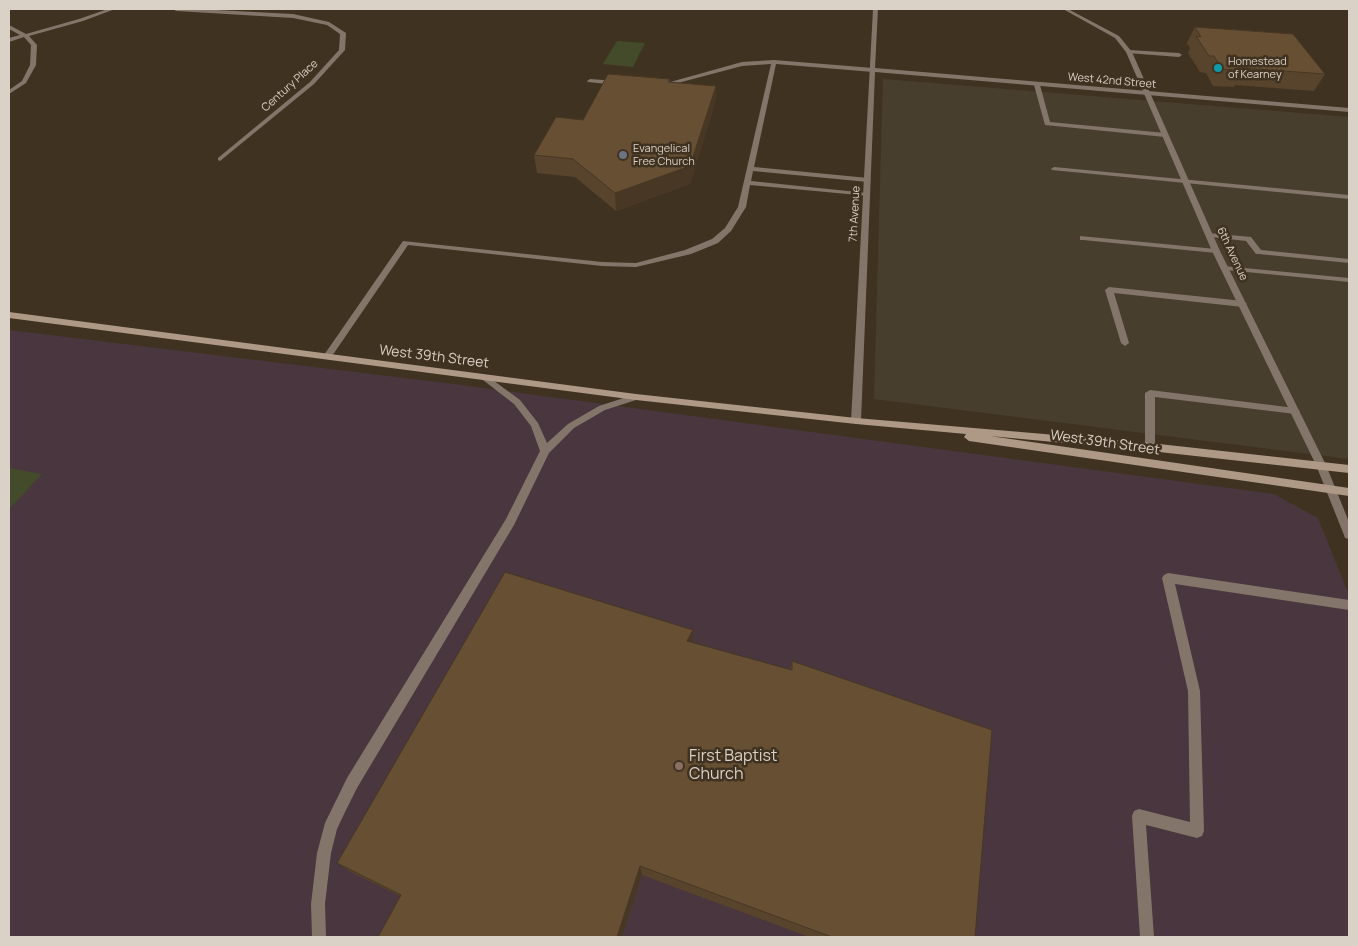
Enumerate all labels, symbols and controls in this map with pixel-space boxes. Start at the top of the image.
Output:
place label: Homestead of Kearney [1228,55,1287,81]
street label: Century Place [259,57,321,115]
marker: Homestead of Kearney [1212,62,1224,74]
street label: West 42nd Street [1067,71,1157,91]
place label: Evangelical Free Church [633,142,695,168]
marker: Evangelical Free Church [617,149,629,161]
street label: 7th Avenue [847,186,863,242]
street label: 6th Avenue [1214,225,1250,283]
street label: West 39th Street [378,342,490,372]
street label: West 39th Street [1049,427,1161,459]
place label: First Baptist Church [689,747,777,785]
marker: First Baptist Church [673,760,685,772]

